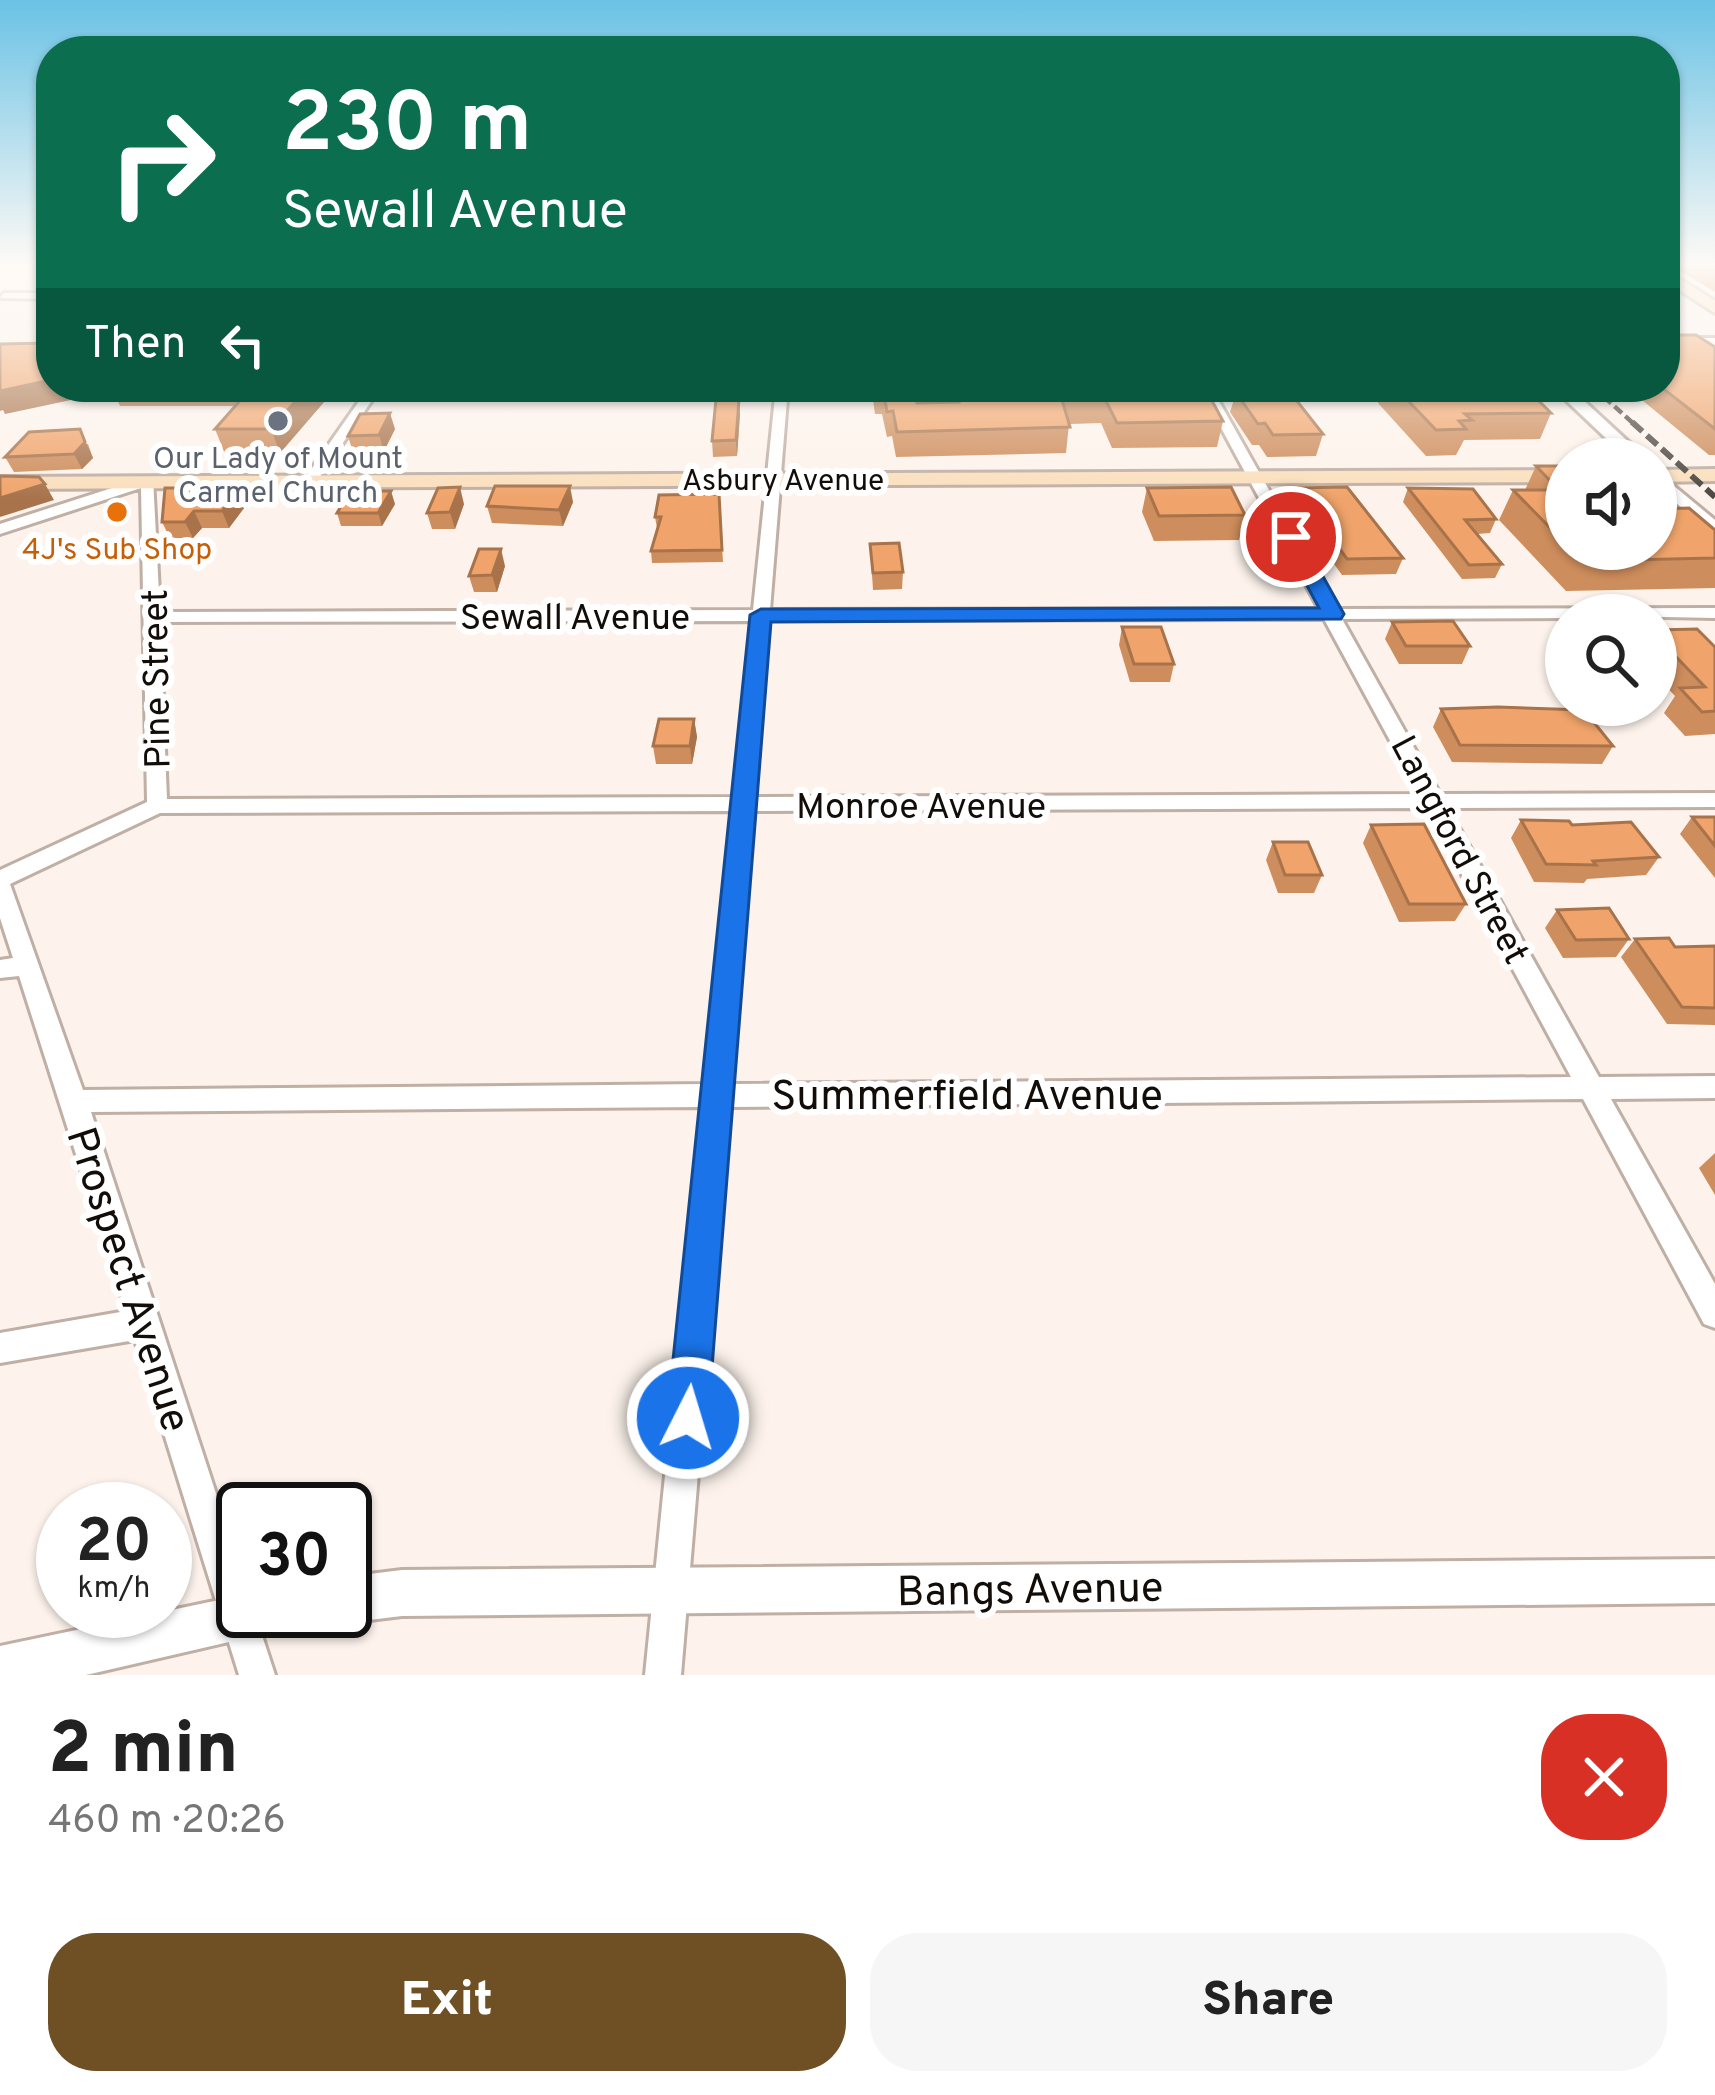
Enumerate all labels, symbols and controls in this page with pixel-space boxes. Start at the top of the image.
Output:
text: 230 m [282,75,532,181]
icon: right [84,84,240,240]
text: Sewall Avenue [282,179,628,248]
icon: left [210,312,276,378]
text: Then [84,317,186,374]
marker: Our Lady of Mount Carmel Church [265,408,291,434]
map controls [1545,438,1677,726]
button: sound [1545,438,1677,570]
place label: Our Lady of Mount Carmel Church [153,442,403,513]
street label: Asbury Avenue [682,464,884,501]
pin [1240,486,1342,588]
marker: 4J's Sub Shop [104,499,130,525]
icon: arrive [1258,504,1324,570]
place label: 4J's Sub Shop [22,533,212,570]
street label: Pine Street [134,589,184,769]
button: search [1545,594,1677,726]
street label: Sewall Avenue [460,597,690,643]
street label: Langford Street [1378,729,1537,973]
street label: Monroe Avenue [796,786,1046,832]
street label: Summerfield Avenue [771,1072,1163,1125]
street label: Prospect Avenue [51,1121,200,1439]
position arrow [625,1355,751,1481]
speed limit sign: 30 [216,1482,372,1638]
text: 20 [76,1507,152,1583]
street label: Bangs Avenue [896,1564,1164,1621]
text: km/h [78,1571,150,1608]
text: 2 min [48,1707,238,1799]
button: close [1541,1714,1667,1840]
text: 460 m · 20:26 [48,1798,286,1847]
button: Exit [48,1933,846,2071]
button: Share [870,1933,1667,2071]

